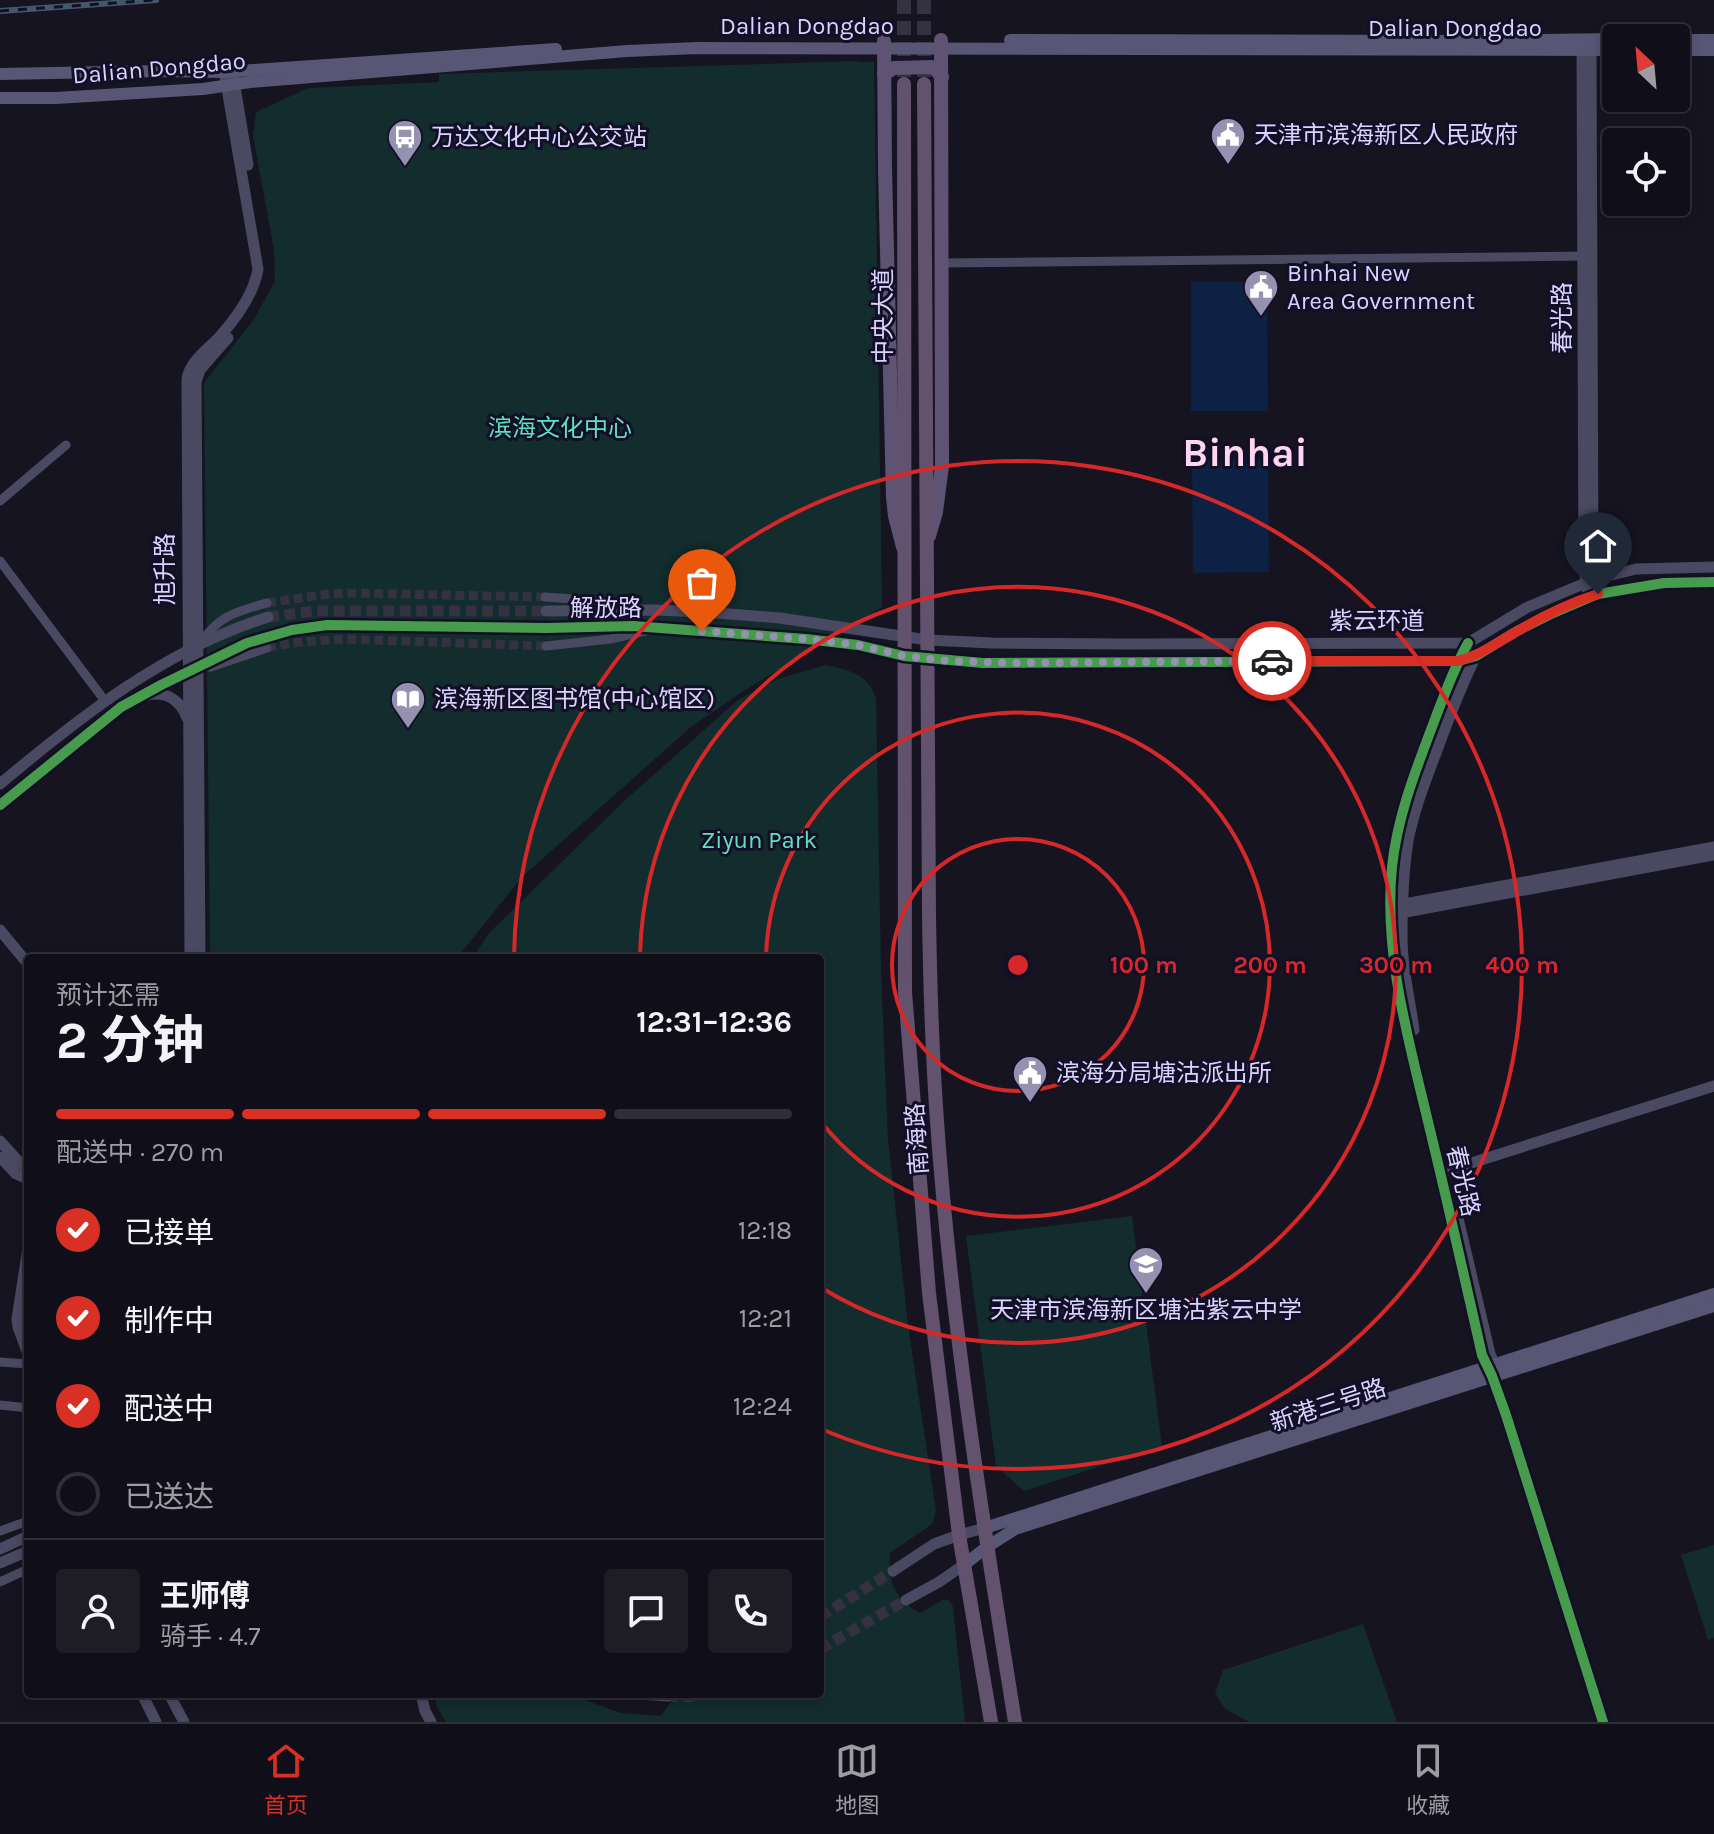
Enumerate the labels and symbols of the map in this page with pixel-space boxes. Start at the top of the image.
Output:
street label: Dalian Dongdao [720,12,894,40]
street label: Dalian Dongdao [1368,14,1542,42]
north arrow [1602,24,1690,112]
street label: Dalian Dongdao [71,46,247,90]
public building icon: 天津市滨海新区人民政府 [1209,116,1247,166]
bus stop icon: 万达文化中心公交站 [386,118,424,168]
place label: 天津市滨海新区人民政府 [1254,121,1518,149]
place label: 万达文化中心公交站 [431,123,647,151]
place label: Binhai New Area Government [1287,259,1475,315]
street label: 中央大道 [869,268,897,364]
public building icon: Binhai New Area Government [1242,268,1280,318]
street label: 春光路 [1548,282,1576,354]
park label: 滨海文化中心 [488,414,632,442]
district label: Binhai [1182,429,1308,476]
pin [1564,512,1632,594]
street label: 旭升路 [151,533,179,605]
pin [668,549,736,631]
street label: 解放路 [570,594,642,622]
street label: 紫云环道 [1329,607,1425,635]
courier [1232,621,1312,701]
library icon: 滨海新区图书馆(中心馆区) [389,680,427,730]
place label: 滨海新区图书馆(中心馆区) [434,685,715,713]
park label: Ziyun Park [701,826,817,854]
centre of rings [1004,951,1032,979]
text: 100 m [1110,951,1178,979]
text: 200 m [1233,951,1307,979]
text: 300 m [1359,951,1433,979]
text: 400 m [1485,951,1559,979]
public building icon: 滨海分局塘沽派出所 [1011,1054,1049,1104]
place label: 滨海分局塘沽派出所 [1056,1059,1272,1087]
street label: 南海路 [901,1102,933,1176]
street label: 春光路 [1441,1143,1485,1219]
school or university icon: 天津市滨海新区塘沽紫云中学 [1127,1245,1165,1295]
place label: 天津市滨海新区塘沽紫云中学 [990,1296,1302,1324]
street label: 新港三号路 [1267,1373,1389,1437]

